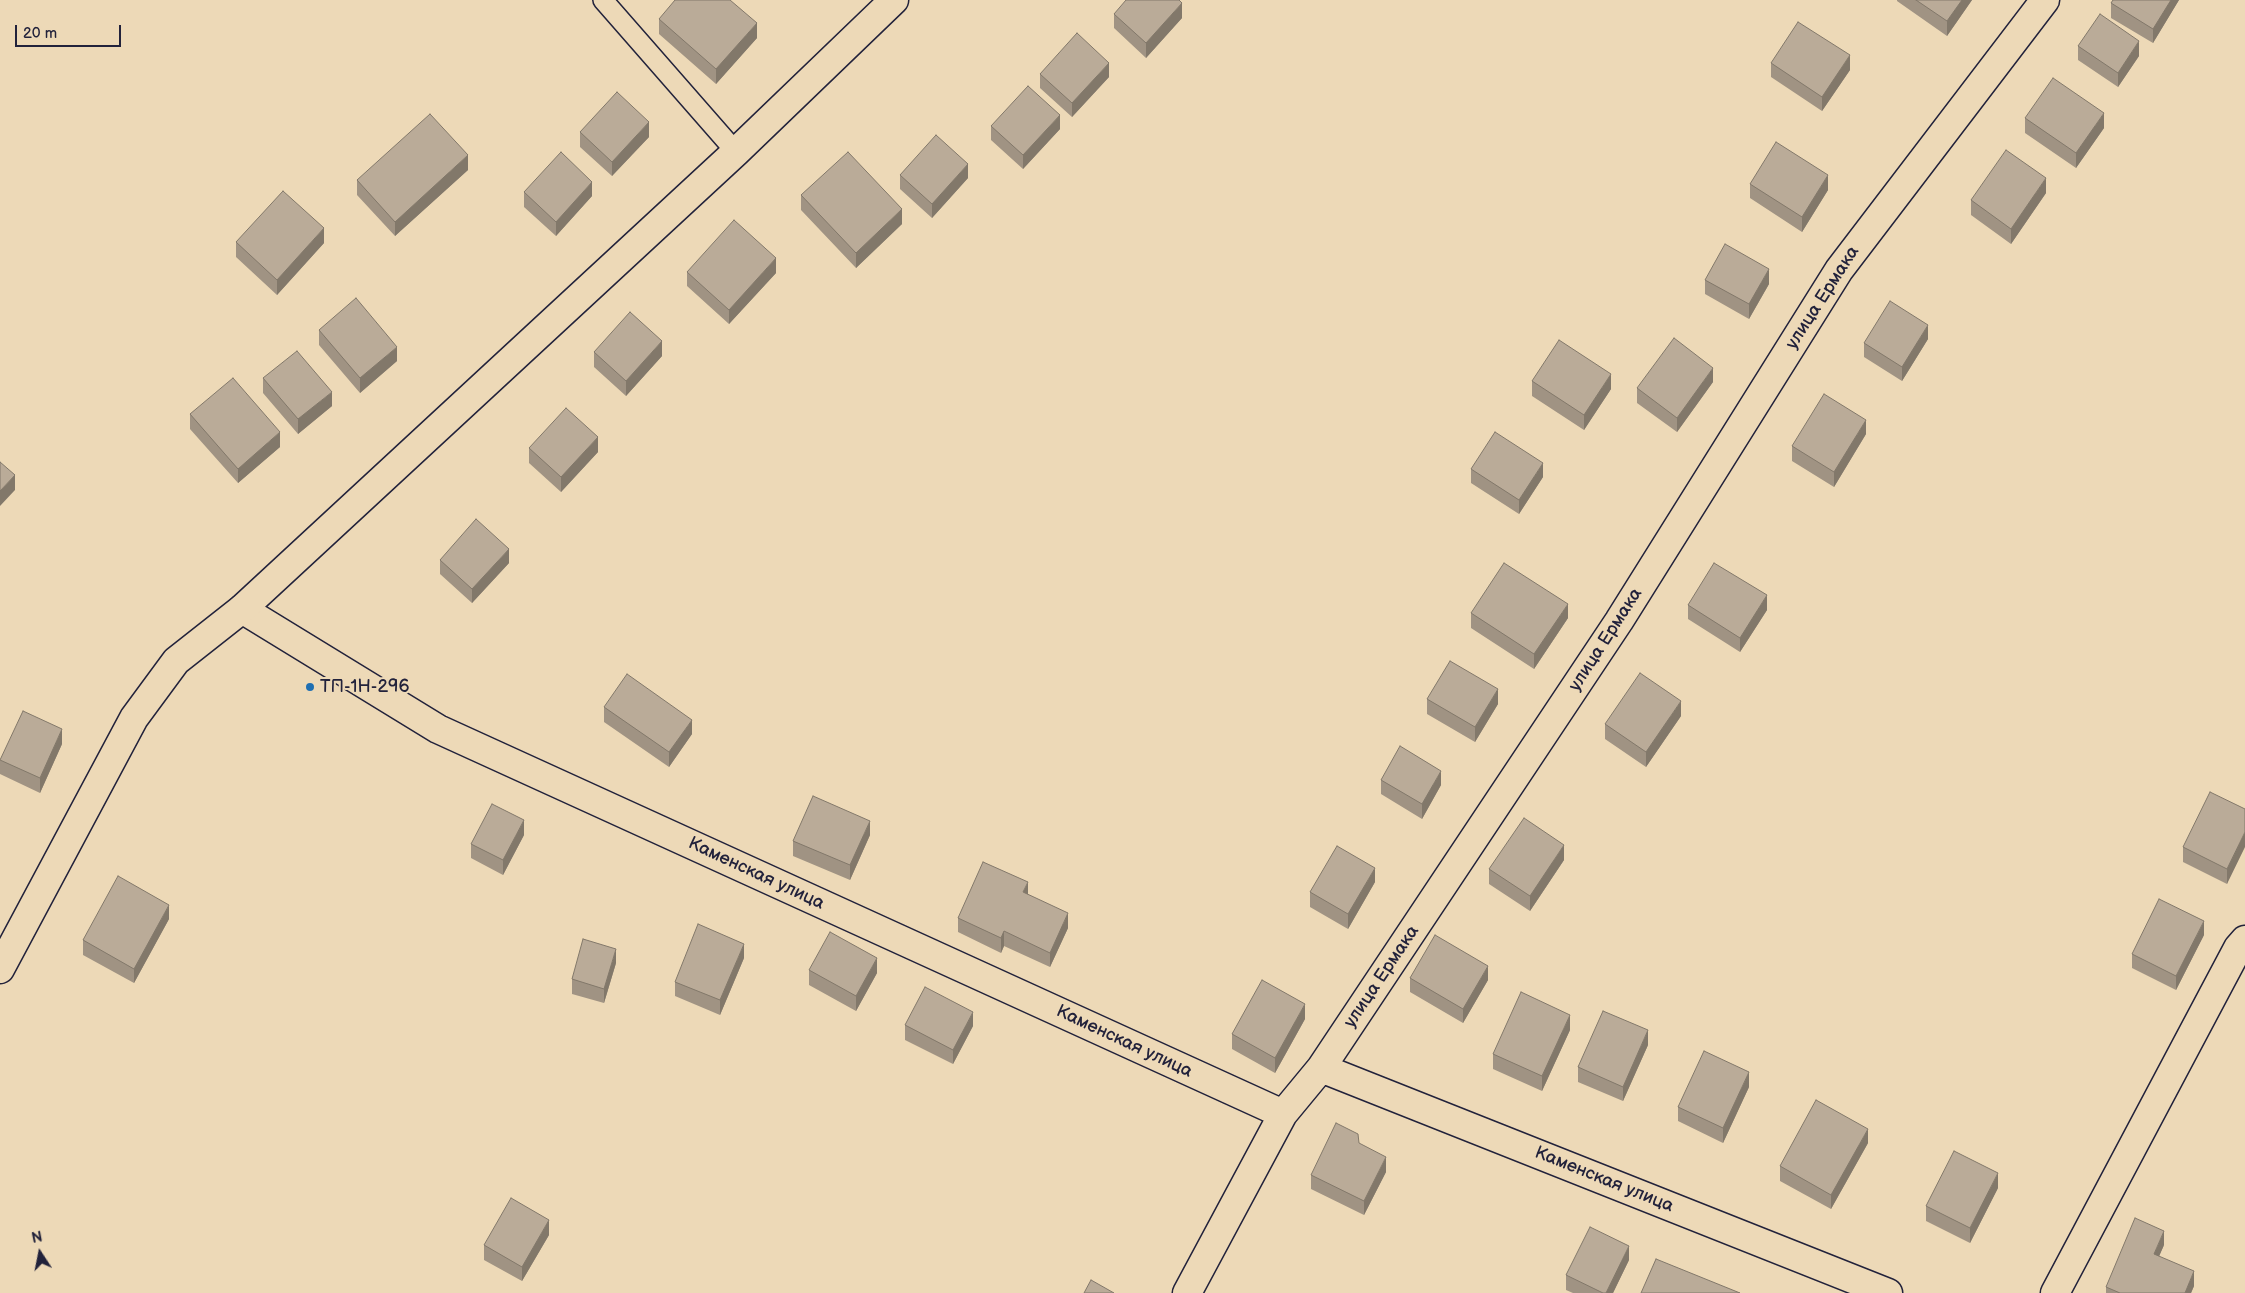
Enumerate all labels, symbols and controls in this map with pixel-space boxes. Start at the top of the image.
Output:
scale bar [18,15,124,47]
text: 20 m [23,24,57,43]
street label: улица Ермака [1782,242,1864,354]
street label: улица Ермака [1565,584,1647,696]
place label: ТП-1Н-296 [320,676,409,698]
marker: ТП-1Н-296 [304,681,316,693]
street label: Каменская улица [684,833,828,915]
street label: улица Ермака [1340,922,1424,1032]
street label: Каменская улица [1052,1001,1196,1083]
street label: Каменская улица [1531,1142,1677,1218]
north arrow [15,1228,65,1278]
text: N [30,1228,44,1247]

